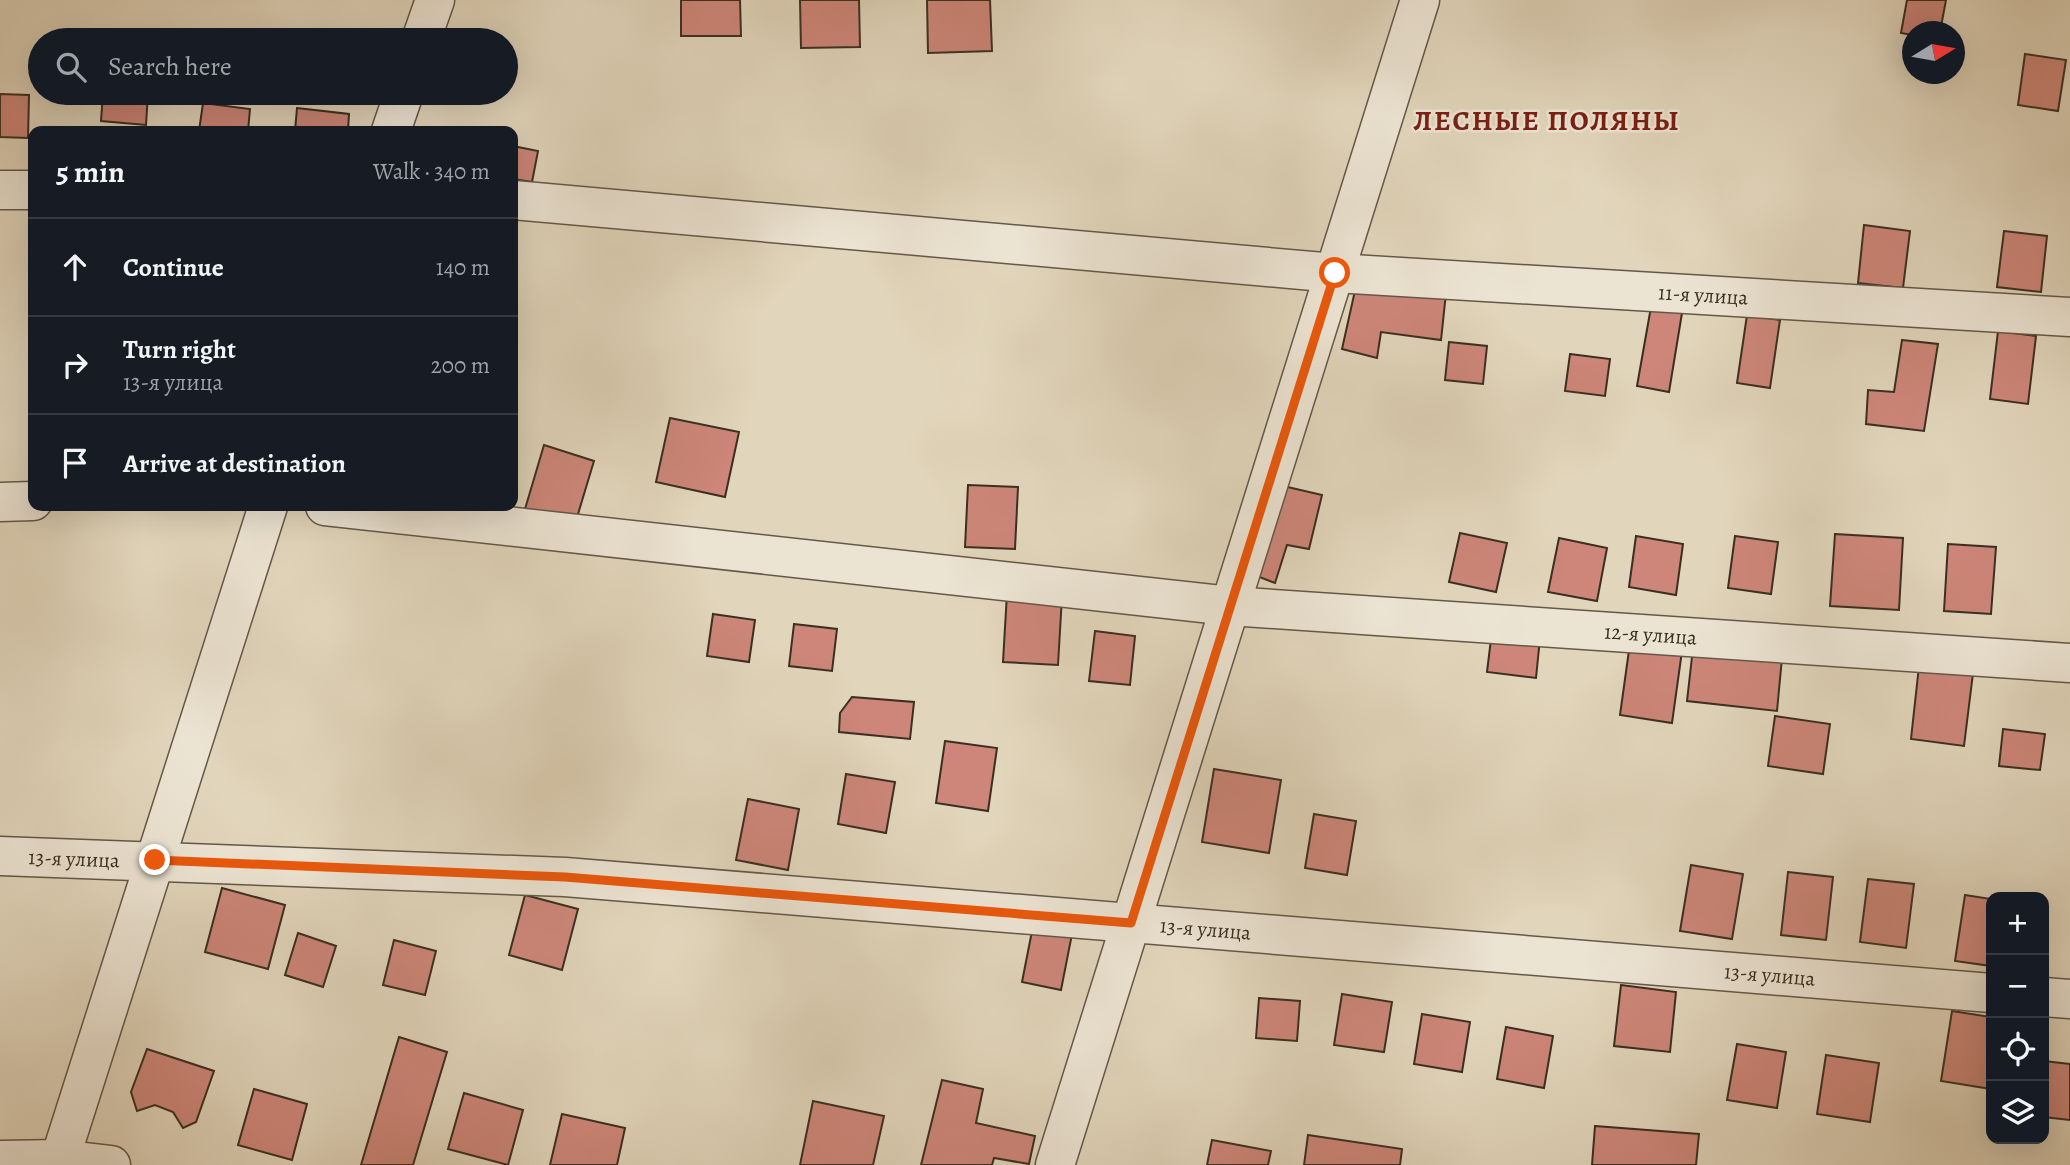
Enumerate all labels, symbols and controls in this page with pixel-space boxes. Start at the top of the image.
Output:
north arrow [1902,21,1965,84]
search box [28,28,518,105]
icon: search [52,48,90,86]
text: Search here [108,49,232,84]
district label: ЛЕСНЫЕ ПОЛЯНЫ [1413,102,1681,140]
text: 5 min [56,152,125,192]
text: Walk · 340 m [373,156,490,187]
icon: ahead [56,248,94,286]
text: Continue [123,250,224,285]
text: 140 m [436,252,490,283]
route start [1319,257,1350,288]
street label: 11-я улица [1657,278,1749,312]
text: Turn right [123,332,236,367]
icon: right [56,346,94,384]
text: 200 m [431,350,490,381]
text: 13-я улица [123,367,223,398]
icon: arrive [56,444,94,482]
text: Arrive at destination [123,446,346,481]
street label: 12-я улица [1603,617,1698,652]
street label: 13-я улица [28,843,120,874]
route end [139,844,170,875]
map controls [1986,892,2049,1144]
button: + [1986,892,2049,955]
street label: 13-я улица [1159,911,1253,947]
button: − [1986,955,2049,1018]
street label: 13-я улица [1723,957,1817,993]
button: locate [1986,1018,2049,1081]
button: layers [1986,1081,2049,1144]

